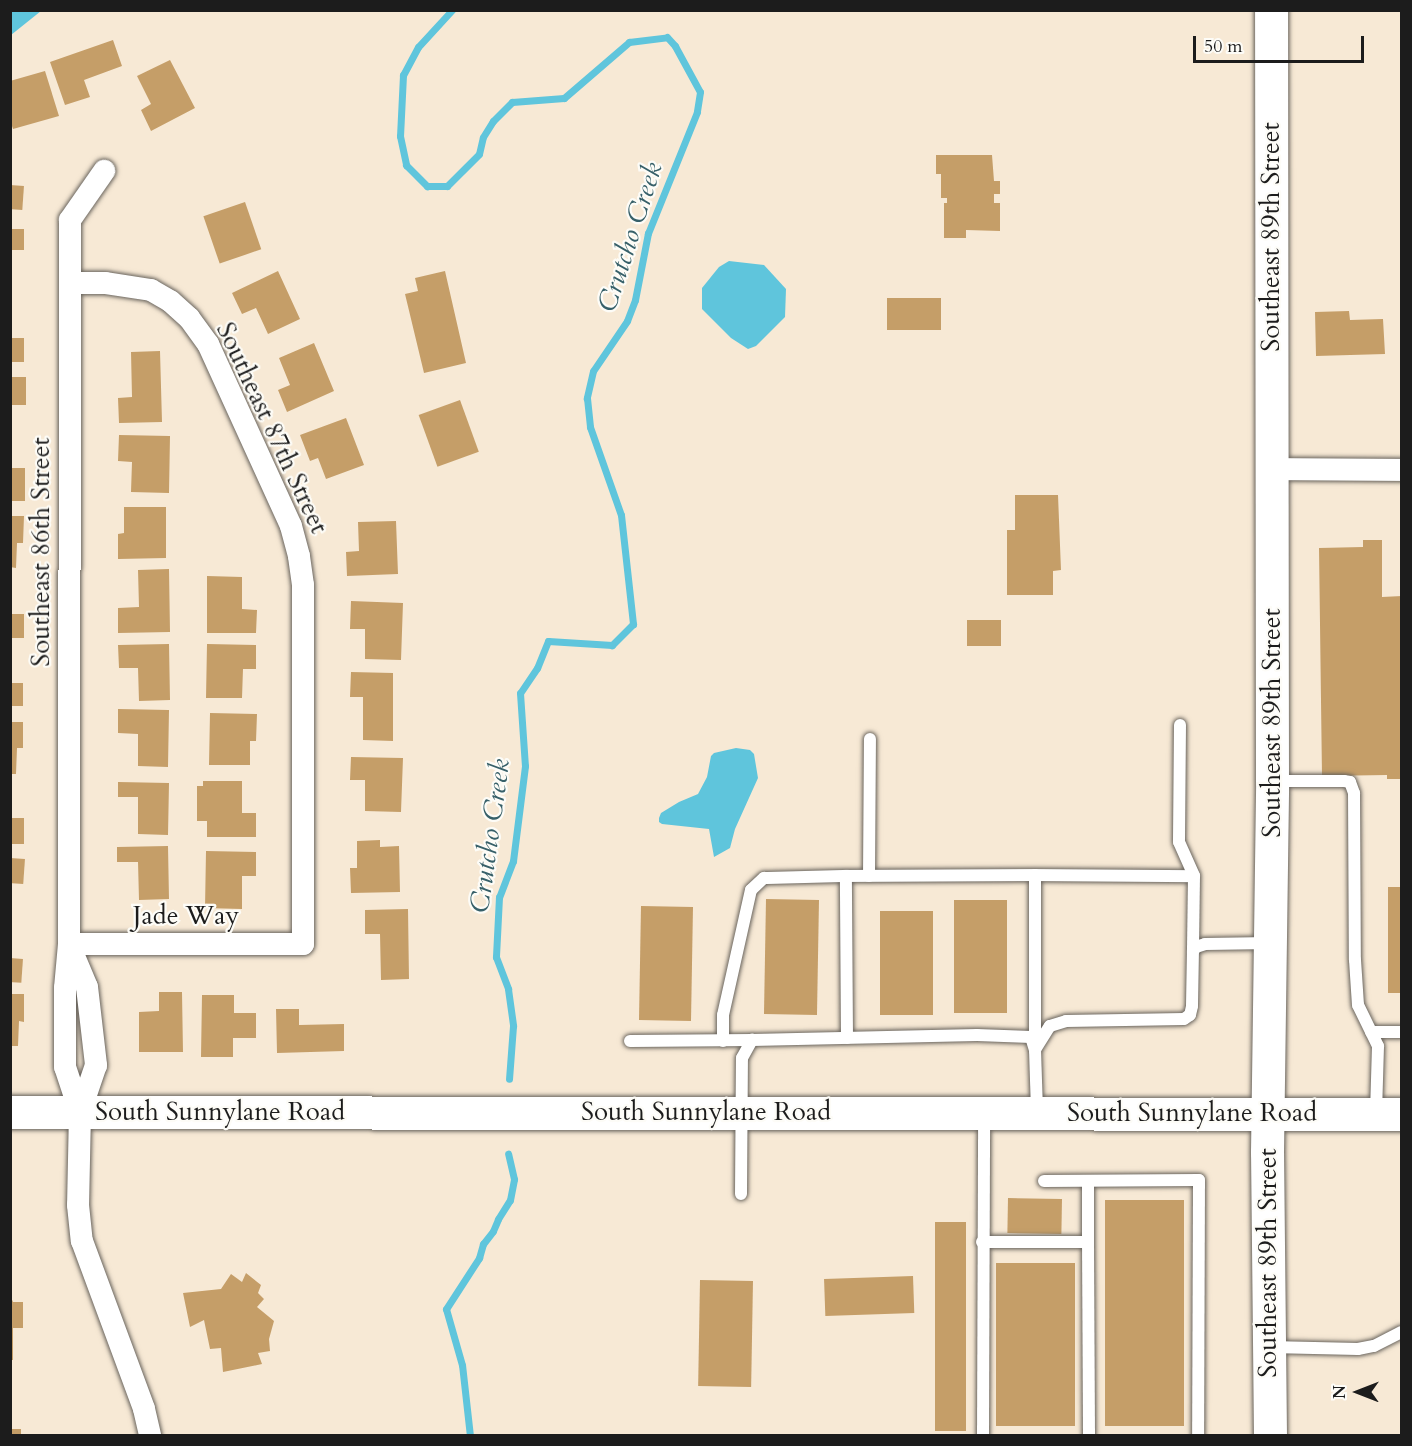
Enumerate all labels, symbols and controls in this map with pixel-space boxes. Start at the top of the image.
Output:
scale bar [1196,24,1367,62]
text: 50 m [1204,34,1243,59]
street label: Southeast 89th Street [1255,122,1287,352]
water label: Crutcho Creek [591,158,669,316]
street label: Southeast 87th Street [209,317,335,539]
street label: Southeast 86th Street [25,437,57,667]
street label: Southeast 89th Street [1256,608,1288,838]
water label: Crutcho Creek [463,757,517,915]
street label: Jade Way [133,900,239,932]
street label: South Sunnylane Road [95,1096,345,1128]
street label: South Sunnylane Road [581,1096,831,1128]
street label: South Sunnylane Road [1067,1097,1317,1129]
street label: Southeast 89th Street [1252,1148,1284,1378]
north arrow [1328,1362,1388,1422]
text: N [1329,1385,1351,1399]

